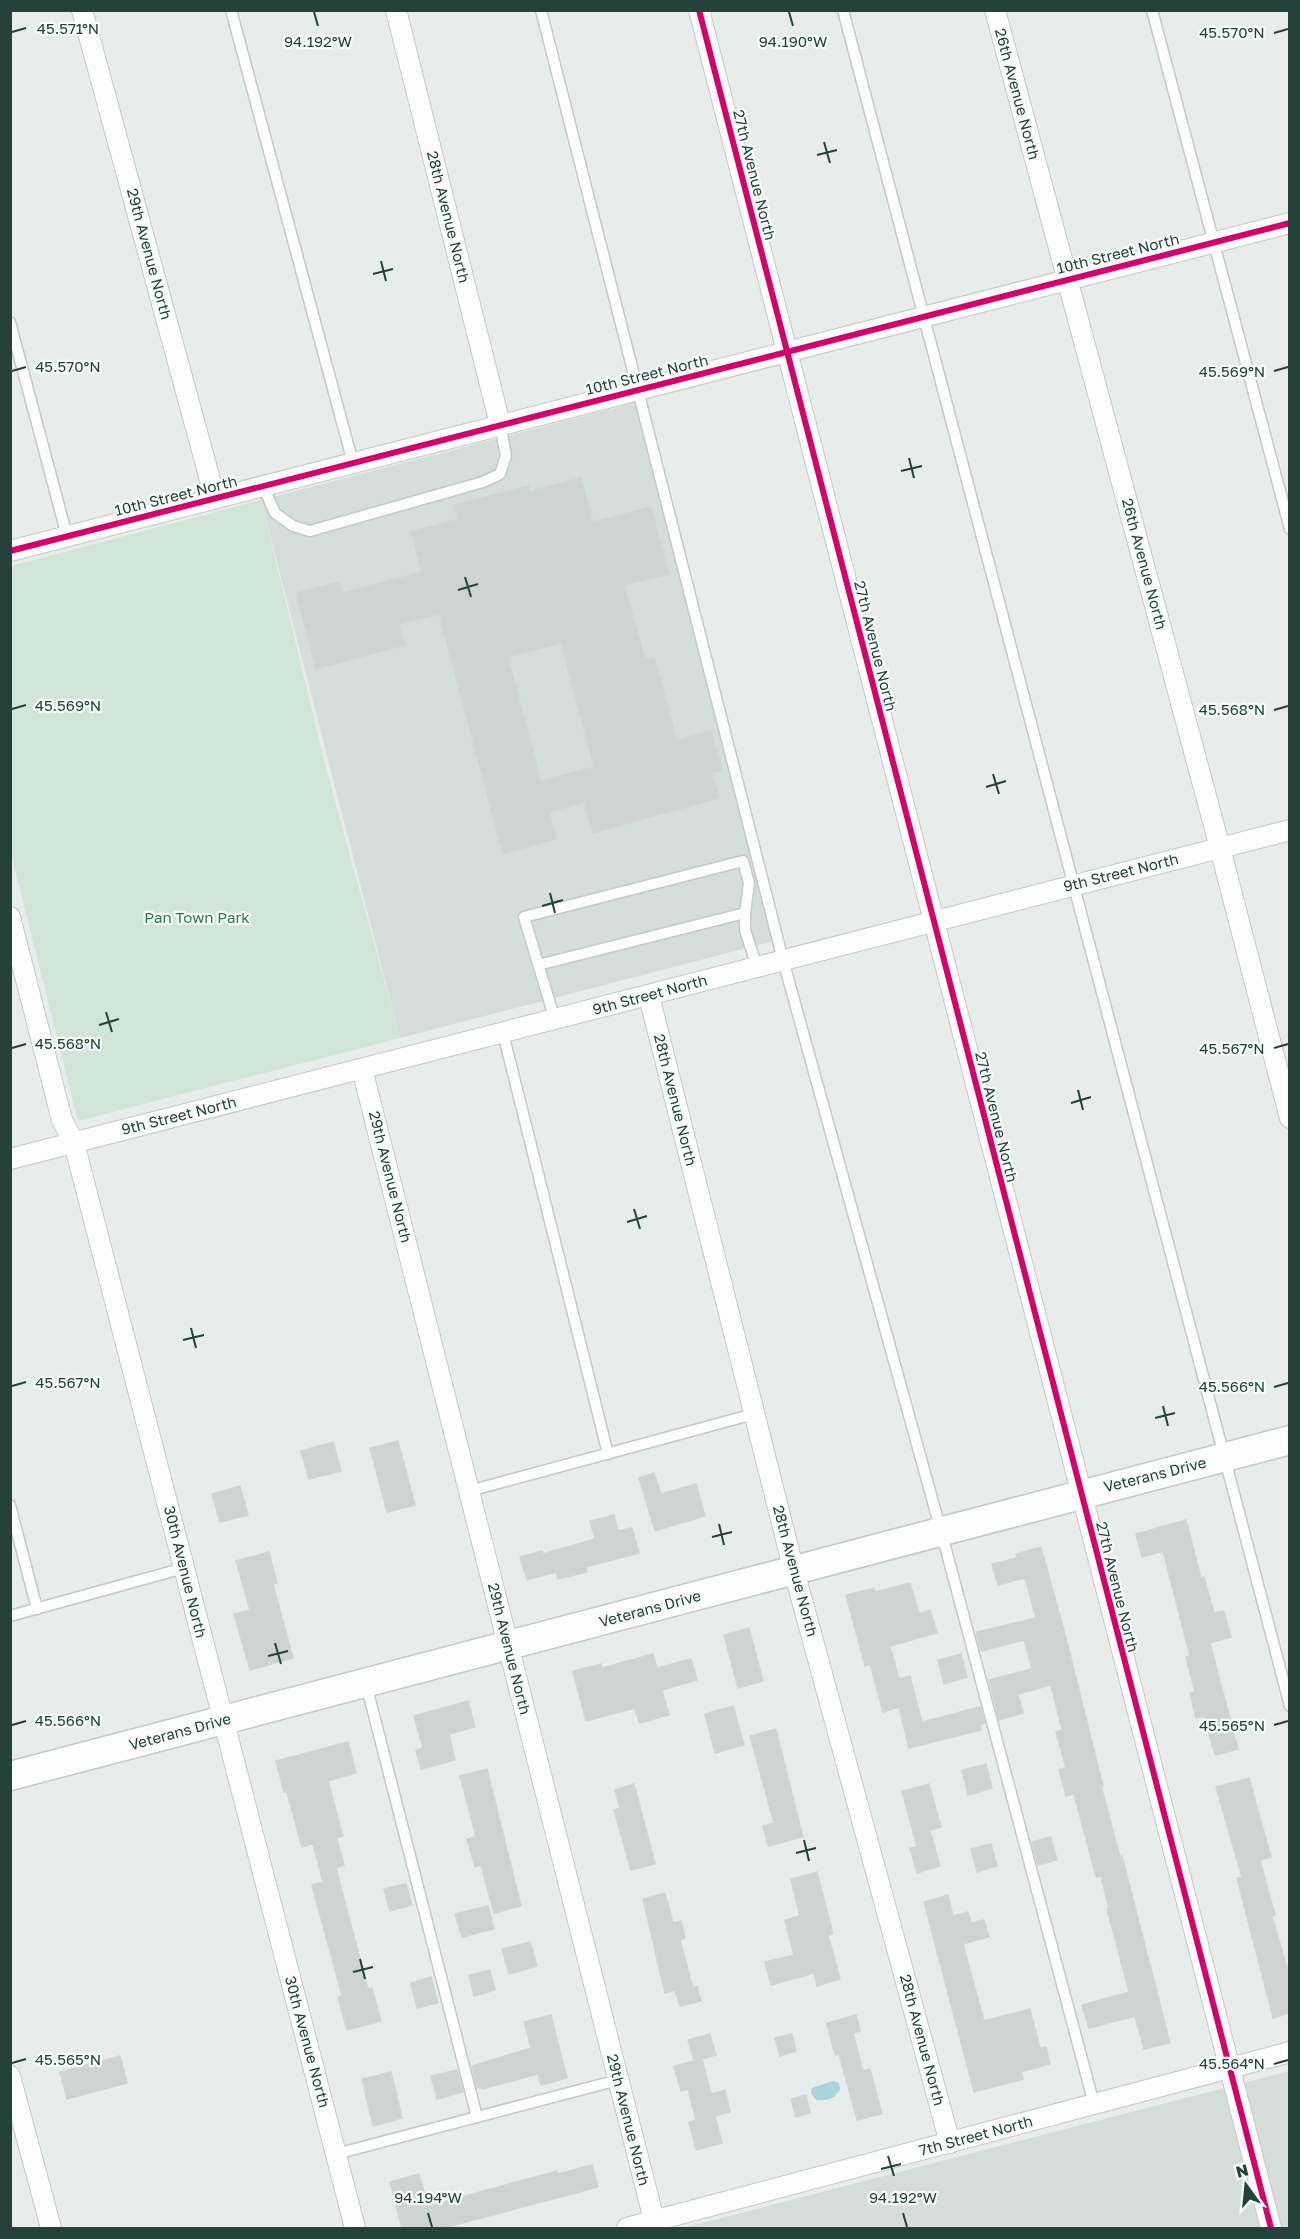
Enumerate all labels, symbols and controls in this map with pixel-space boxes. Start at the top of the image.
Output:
text: 45.571°N [37,19,99,37]
text: 45.570°N [1199,23,1265,41]
street label: 26th Avenue North [992,26,1044,161]
text: 94.192°W [284,32,352,50]
text: 94.190°W [759,32,827,50]
street label: 27th Avenue North [730,108,780,242]
street label: 28th Avenue North [424,149,474,285]
street label: 29th Avenue North [124,186,176,321]
street label: 10th Street North [1055,229,1181,277]
street label: 10th Street North [584,350,710,398]
text: 45.570°N [35,357,101,375]
text: 45.569°N [1199,362,1265,380]
street label: 10th Street North [113,471,239,519]
street label: 26th Avenue North [1119,496,1171,631]
street label: 27th Avenue North [851,579,901,713]
text: 45.569°N [35,696,101,714]
text: 45.568°N [1199,700,1265,718]
street label: 9th Street North [1061,849,1180,895]
park label: Pan Town Park [144,908,250,926]
street label: 9th Street North [590,970,709,1018]
street label: 28th Avenue North [651,1032,701,1168]
text: 45.568°N [35,1034,101,1052]
text: 45.567°N [1199,1039,1265,1057]
street label: 27th Avenue North [972,1050,1022,1184]
street label: 9th Street North [119,1092,238,1138]
street label: 29th Avenue North [366,1109,416,1245]
text: 45.567°N [35,1373,101,1391]
text: 45.566°N [1199,1377,1265,1395]
street label: Veterans Drive [1102,1453,1208,1495]
street label: 28th Avenue North [770,1503,822,1638]
street label: 30th Avenue North [161,1504,211,1640]
street label: 27th Avenue North [1093,1520,1143,1654]
street label: 29th Avenue North [485,1581,535,1717]
street label: Veterans Drive [597,1586,703,1630]
street label: Veterans Drive [127,1709,233,1753]
text: 45.566°N [35,1711,101,1729]
text: 45.565°N [1199,1716,1265,1734]
street label: 28th Avenue North [897,1972,949,2107]
street label: 30th Avenue North [282,1974,334,2110]
text: 45.565°N [35,2050,101,2068]
street label: 29th Avenue North [604,2052,654,2188]
text: 45.564°N [1199,2054,1265,2072]
street label: 7th Street North [917,2111,1035,2159]
north arrow [1216,2155,1276,2215]
text: N [1234,2159,1251,2182]
text: 94.194°W [394,2188,462,2206]
text: 94.192°W [869,2188,937,2206]

